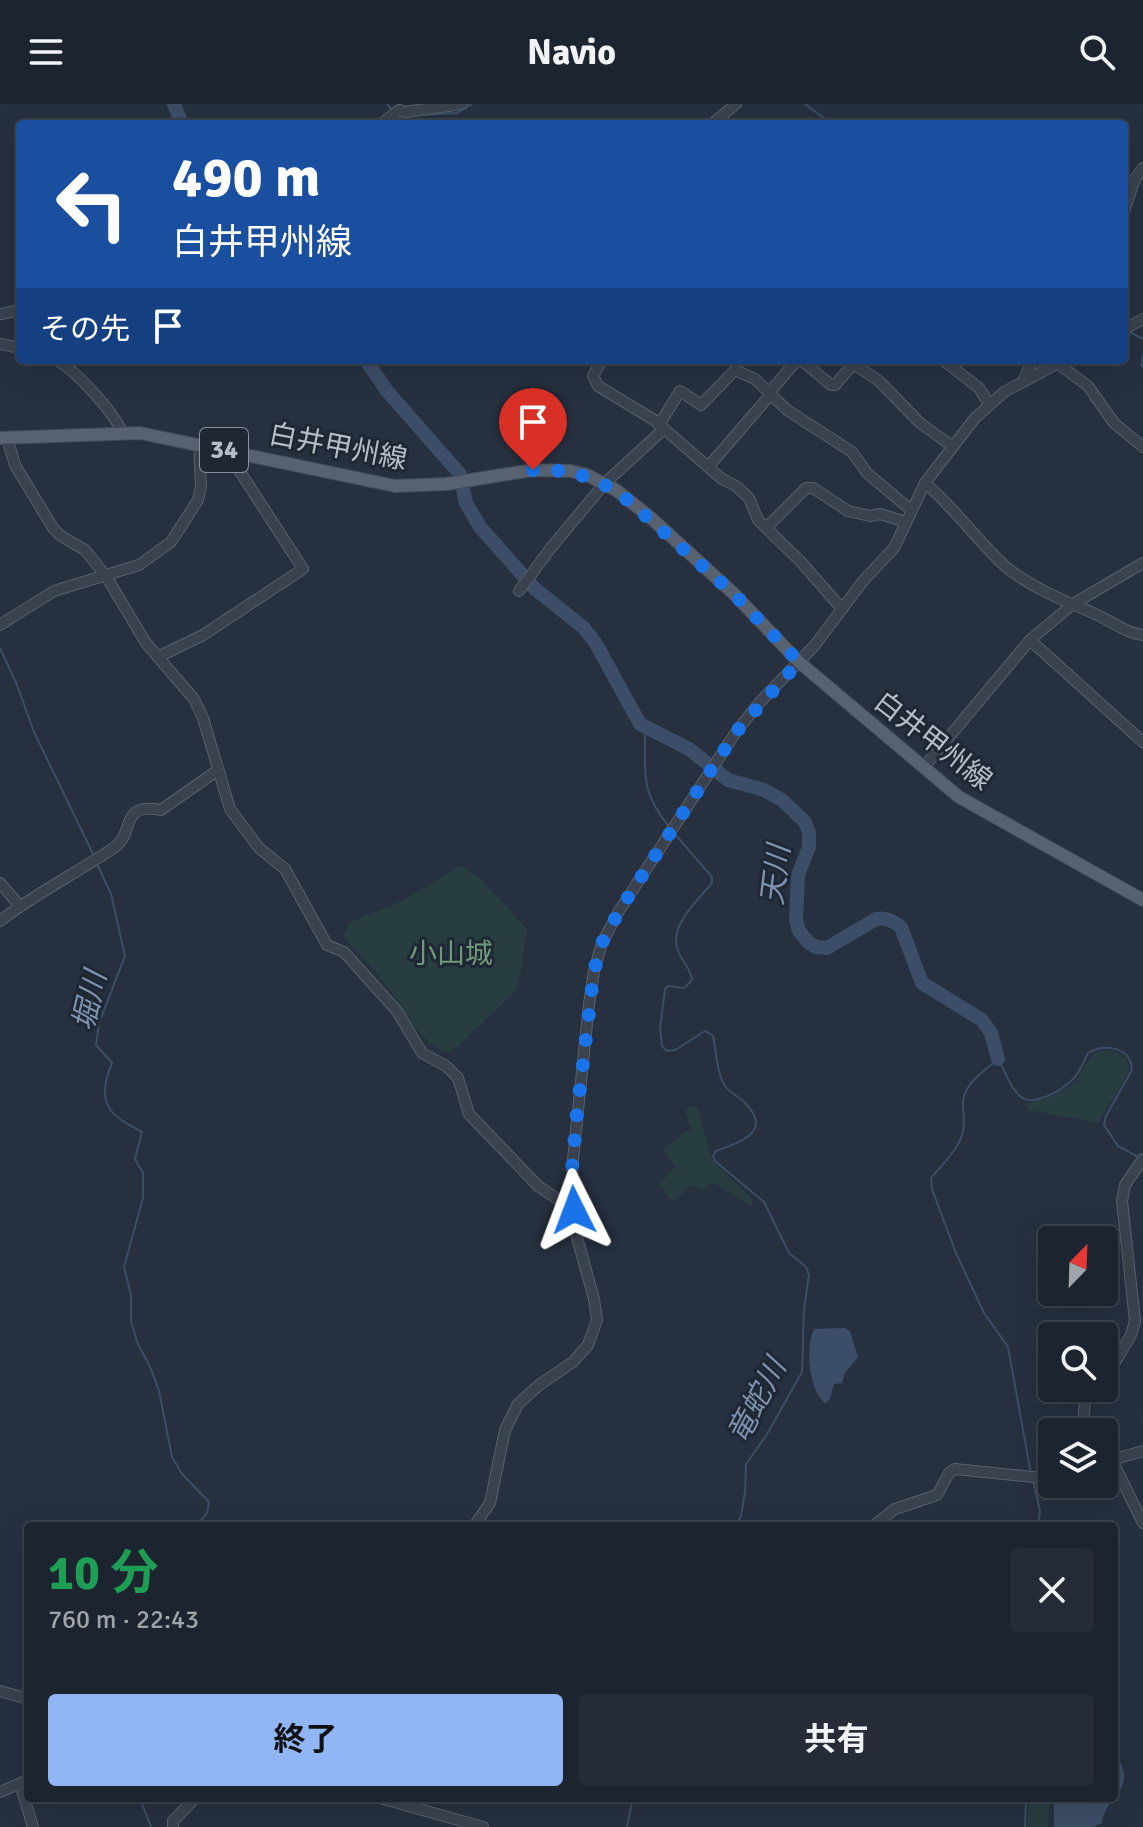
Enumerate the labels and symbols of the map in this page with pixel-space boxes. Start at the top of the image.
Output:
pin [499,388,567,470]
street label: 白井甲州線 [266,417,410,477]
road number: 34 [200,428,248,472]
street label: 白井甲州線 [867,685,999,797]
water label: 天川 [754,840,798,907]
park label: 小山城 [409,937,493,971]
water label: 堀川 [65,965,115,1034]
position arrow [532,1168,616,1252]
north arrow [1038,1226,1118,1306]
water label: 竜蛇川 [720,1350,796,1449]

